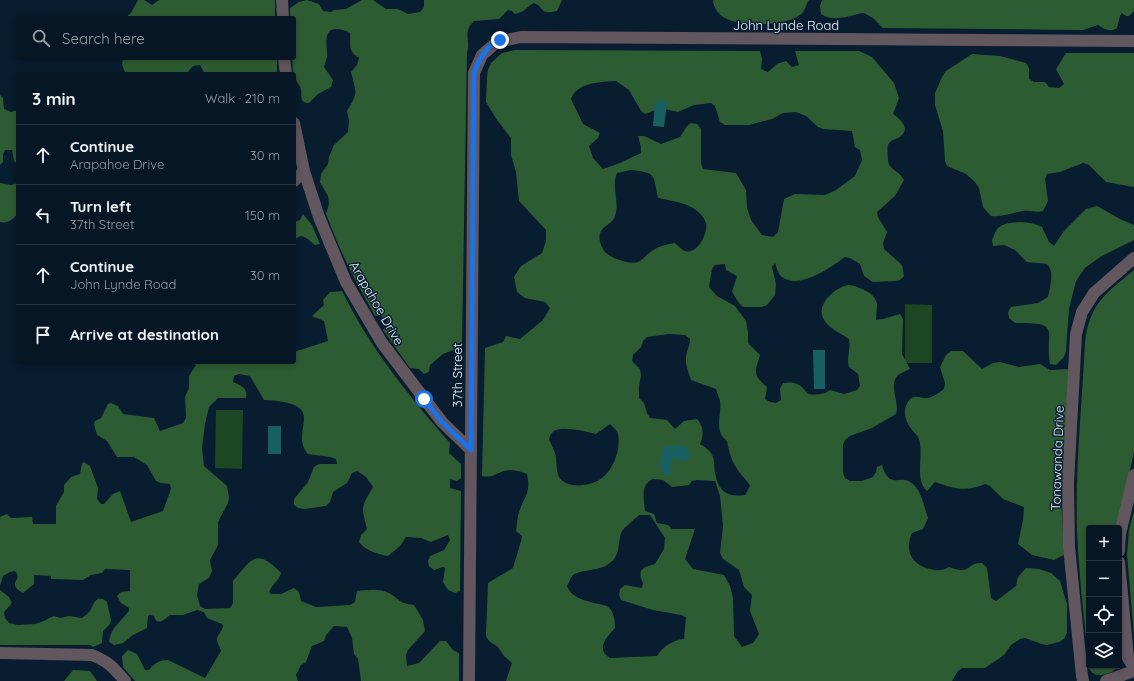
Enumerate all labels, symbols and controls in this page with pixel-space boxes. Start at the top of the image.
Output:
search box [16,16,296,60]
street label: John Lynde Road [733,17,839,33]
icon: search [30,27,52,49]
text: Search here [62,29,145,48]
route end [491,31,509,49]
text: 3 min [32,88,76,109]
text: Walk · 210 m [205,90,280,106]
text: Continue [70,137,134,156]
icon: ahead [32,144,54,166]
text: 30 m [250,147,280,163]
text: Arapahoe Drive [70,156,164,172]
text: Turn left [70,197,132,216]
icon: left [32,204,54,226]
text: 150 m [245,207,280,223]
text: 37th Street [70,216,134,232]
text: Continue [70,257,134,276]
street label: Arapahoe Drive [346,258,408,348]
icon: ahead [32,264,54,286]
text: 30 m [250,267,280,283]
text: John Lynde Road [70,276,176,292]
icon: arrive [32,324,54,346]
text: Arrive at destination [70,325,219,344]
street label: 37th Street [449,343,465,407]
route start [415,390,433,408]
street label: Tonawanda Drive [1047,405,1067,511]
map controls [1086,525,1122,669]
button: + [1086,525,1122,561]
button: − [1086,561,1122,597]
button: locate [1086,597,1122,633]
button: layers [1086,633,1122,669]

